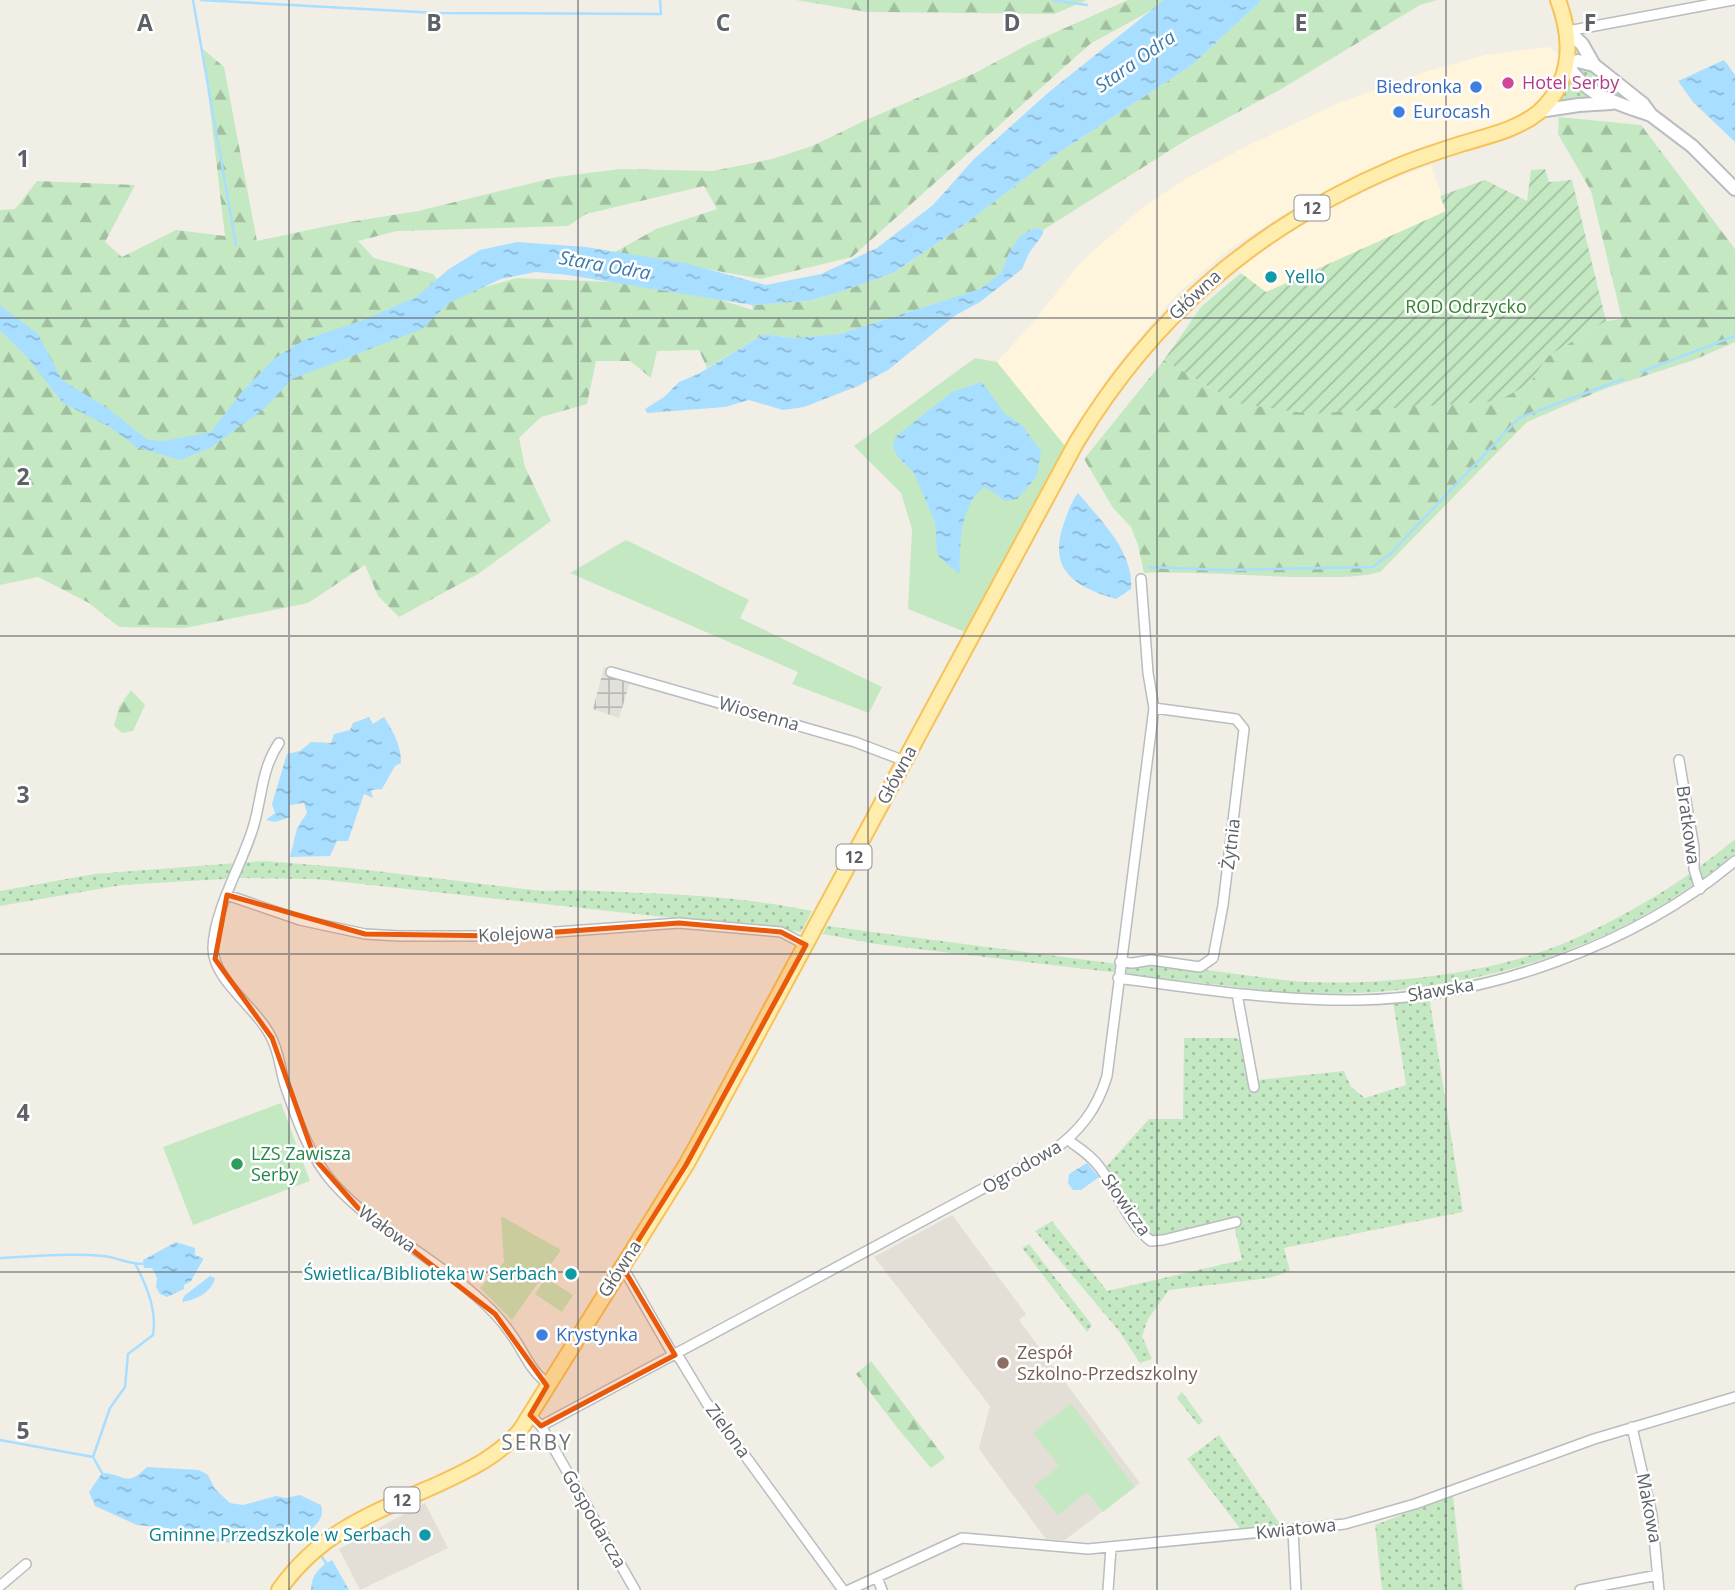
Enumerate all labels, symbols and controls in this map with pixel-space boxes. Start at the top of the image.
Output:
text: A [137,6,153,38]
text: B [426,6,442,38]
text: C [716,6,730,38]
text: D [1003,6,1021,38]
text: E [1295,6,1307,38]
text: F [1584,6,1596,38]
water label: Stara Odra [1090,24,1181,98]
place label: Hotel Serby [1522,70,1620,94]
place label: Biedronka [1376,74,1462,98]
marker: Hotel Serby [1500,75,1516,91]
marker: Biedronka [1468,79,1484,95]
place label: Eurocash [1413,99,1490,123]
marker: Eurocash [1391,104,1407,120]
text: 1 [16,142,30,174]
road number: 12 [1294,196,1330,220]
water label: Stara Odra [557,244,653,286]
street label: Główna [1163,264,1226,325]
place label: Yello [1285,264,1325,288]
marker: Yello [1263,269,1279,285]
park label: ROD Odrzycko [1405,294,1527,318]
text: 2 [16,460,30,492]
street label: Wiosenna [716,690,802,736]
street label: Główna [871,741,922,808]
text: 3 [16,778,30,810]
street label: Bratkowa [1672,784,1706,866]
street label: Żytnia [1215,817,1245,871]
road number: 12 [836,844,872,870]
street label: Kolejowa [477,919,554,947]
street label: Sławska [1406,971,1476,1007]
text: 4 [16,1096,30,1128]
street label: Ogrodowa [978,1134,1065,1198]
place label: LZS Zawisza Serby [251,1141,351,1186]
marker: LZS Zawisza Serby [229,1156,245,1172]
street label: Słowicza [1097,1169,1157,1240]
street label: Wałowa [354,1199,421,1257]
street label: Główna [592,1235,647,1302]
place label: Świetlica/Biblioteka w Serbach [303,1261,557,1285]
marker: Świetlica/Biblioteka w Serbach [563,1266,579,1282]
place label: Krystynka [556,1322,638,1346]
marker: Krystynka [534,1327,550,1343]
place label: Zespół Szkolno-Przedszkolny [1017,1340,1198,1385]
marker: Zespół Szkolno-Przedszkolny [995,1355,1011,1371]
street label: Zielona [701,1399,757,1462]
text: 5 [16,1414,30,1446]
district label: SERBY [501,1428,573,1456]
street label: Gospodarcza [557,1465,633,1572]
street label: Makowa [1631,1471,1668,1545]
road number: 12 [384,1488,420,1512]
street label: Kwiatowa [1255,1512,1337,1544]
place label: Gminne Przedszkole w Serbach [149,1522,411,1546]
marker: Gminne Przedszkole w Serbach [417,1527,433,1543]

